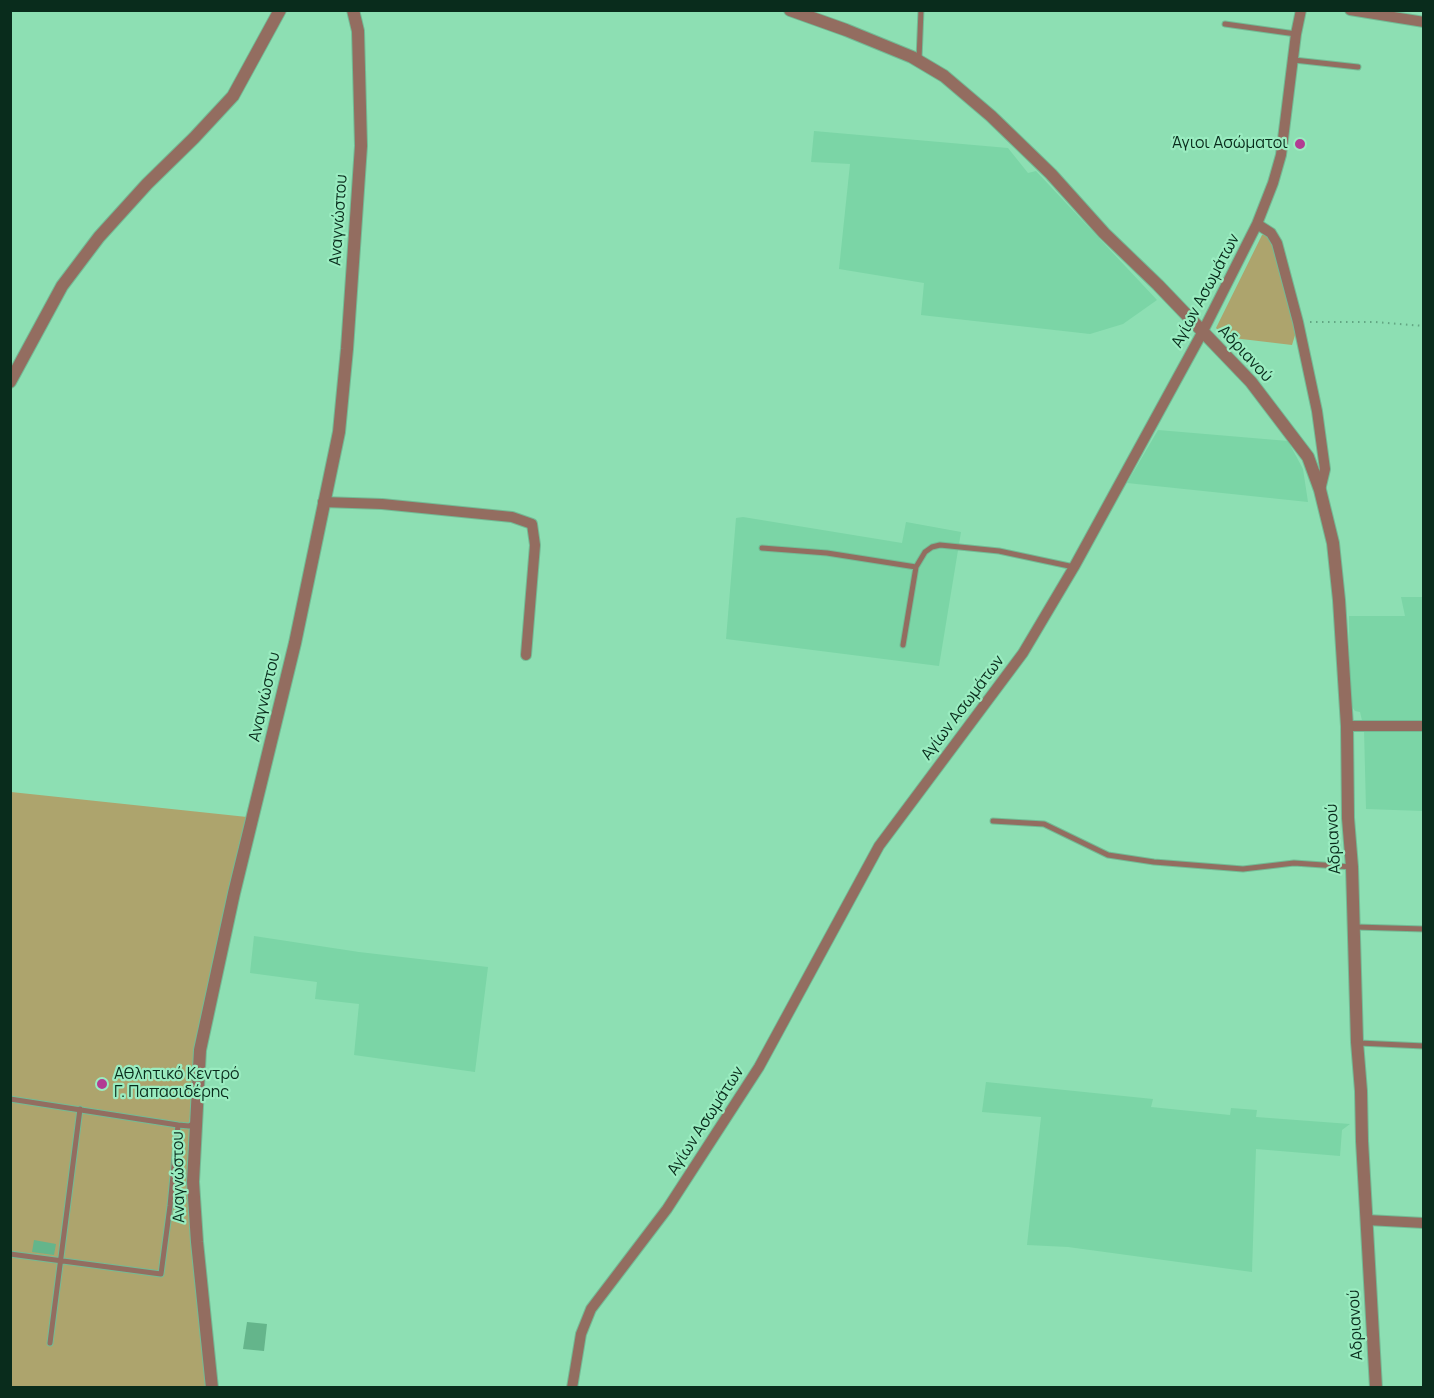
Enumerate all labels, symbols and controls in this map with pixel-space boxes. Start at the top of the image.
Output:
place label: Άγιοι Ασώματοι [1172,134,1288,154]
marker: Άγιοι Ασώματοι [1293,137,1307,151]
street label: Αναγνώστου [326,174,352,266]
street label: Αγίων Ασωμάτων [1168,231,1244,351]
street label: Αδριανού [1214,322,1276,386]
street label: Αναγνώστου [245,650,285,744]
street label: Αγίων Ασωμάτων [917,652,1009,764]
street label: Αδριανού [1323,803,1345,875]
street label: Αγίων Ασωμάτων [664,1063,748,1179]
place label: Αθλητικό Κεντρό Γ. Παπασιδέρης [114,1065,239,1103]
marker: Αθλητικό Κεντρό Γ. Παπασιδέρης [95,1077,109,1091]
street label: Αναγνώστου [169,1131,189,1223]
street label: Αδριανού [1345,1289,1367,1361]

